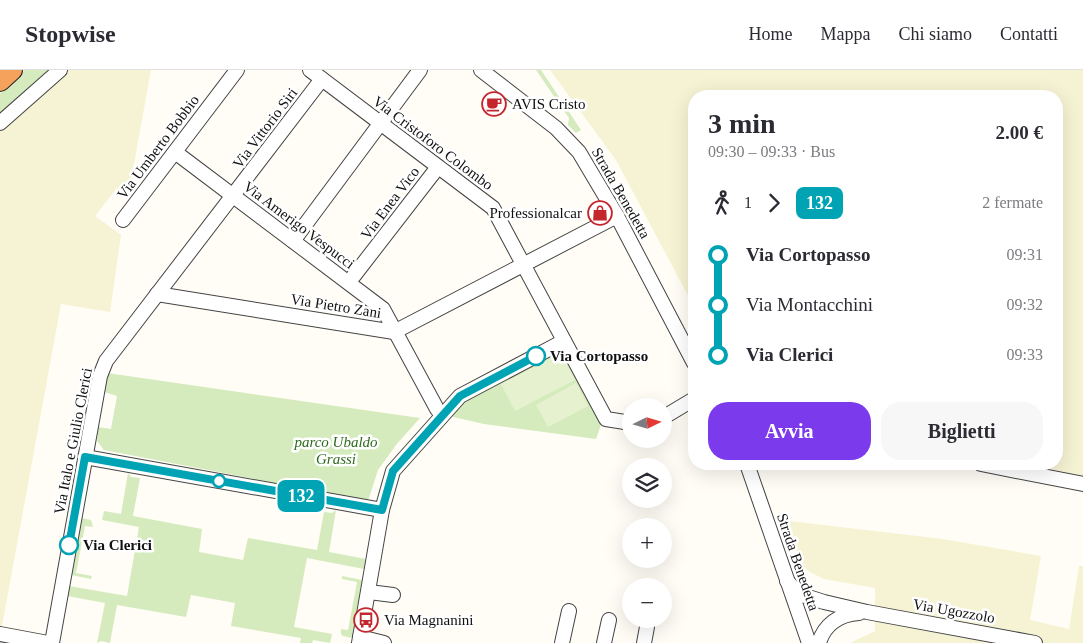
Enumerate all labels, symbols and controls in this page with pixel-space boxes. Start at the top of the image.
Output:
text: Stopwise [25,21,116,47]
text: Home [749,24,793,44]
text: Mappa [821,24,870,44]
text: Chi siamo [898,24,972,44]
text: Contatti [1000,24,1058,44]
street label: Via Vittorio Siri [230,85,300,171]
cafe icon: AVIS Cristo [481,91,507,117]
street label: Via Umberto Bobbio [114,92,202,202]
street label: Via Cristoforo Colombo [370,93,496,193]
place label: AVIS Cristo [512,96,586,112]
text: 3 min [708,108,776,139]
text: 2.00 € [996,122,1043,143]
text: 09:30 – 09:33 · Bus [708,143,835,160]
street label: Strada Benedetta [589,145,654,241]
street label: Via Enea Vico [358,164,422,242]
street label: Via Amerigo Vespucci [240,178,358,272]
icon: walk [708,189,736,217]
icon: forward [760,189,788,217]
text: 132 [806,193,833,213]
text: 1 [744,194,752,211]
text: 2 fermate [982,194,1043,211]
shop icon: Professionalcar [587,200,613,226]
place label: Professionalcar [490,205,582,221]
text: Via Cortopasso [746,244,870,265]
text: 09:31 [1007,246,1043,263]
street label: Via Pietro Zani [290,291,382,321]
text: Via Montacchini [746,294,873,315]
text: 09:32 [1007,296,1043,313]
text: Via Clerici [746,344,833,365]
marker: Via Cortopasso [526,346,546,366]
text: 09:33 [1007,346,1043,363]
place label: Via Cortopasso [550,348,648,364]
street label: Via Italo e Giulio Clerici [51,366,95,516]
north arrow [622,398,672,448]
map controls [622,398,672,628]
button: Avvia [708,402,871,460]
button: Biglietti [881,402,1043,460]
park label: parco Ubaldo Grassi [293,434,378,467]
button: layers [622,458,672,508]
unlabelled marker [212,474,226,488]
line badge: 132 [272,480,330,512]
text: 132 [288,486,315,506]
street label: Strada Benedetta [774,511,822,613]
button: + [622,518,672,568]
marker: Via Clerici [59,535,79,555]
place label: Via Clerici [83,537,152,553]
button: − [622,578,672,628]
street label: Via Ugozzolo [912,596,996,626]
bus stop icon: Via Magnanini [353,607,379,633]
place label: Via Magnanini [384,612,474,628]

